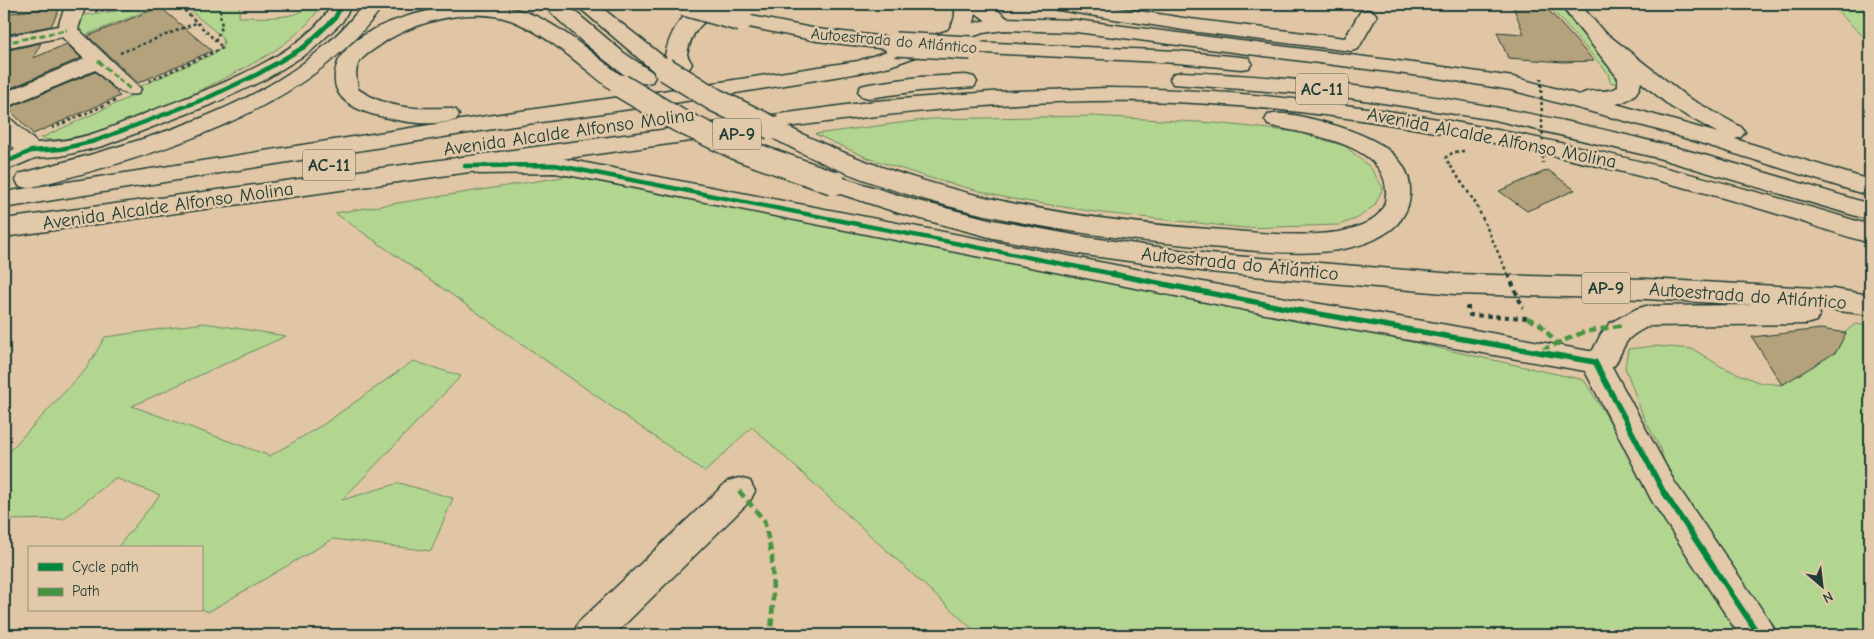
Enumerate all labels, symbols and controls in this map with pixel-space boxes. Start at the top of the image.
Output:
street label: Autoestrada do Atlántico [810,25,978,57]
road number: AC-11 [1296,74,1348,105]
street label: Avenida Alcalde Alfonso Molina [442,103,696,161]
street label: Avenida Alcalde Alfonso Molina [1366,103,1618,173]
road number: AP-9 [713,118,761,150]
road number: AC-11 [303,150,355,180]
street label: Avenida Alcalde Alfonso Molina [41,177,295,235]
street label: Autoestrada do Atlántico [1140,243,1340,285]
road number: AP-9 [1582,272,1630,304]
street label: Autoestrada do Atlántico [1648,278,1848,314]
legend [28,546,202,612]
text: Cycle path [72,558,139,576]
north arrow [1796,562,1846,612]
text: Path [72,582,100,600]
text: N [1820,587,1836,607]

